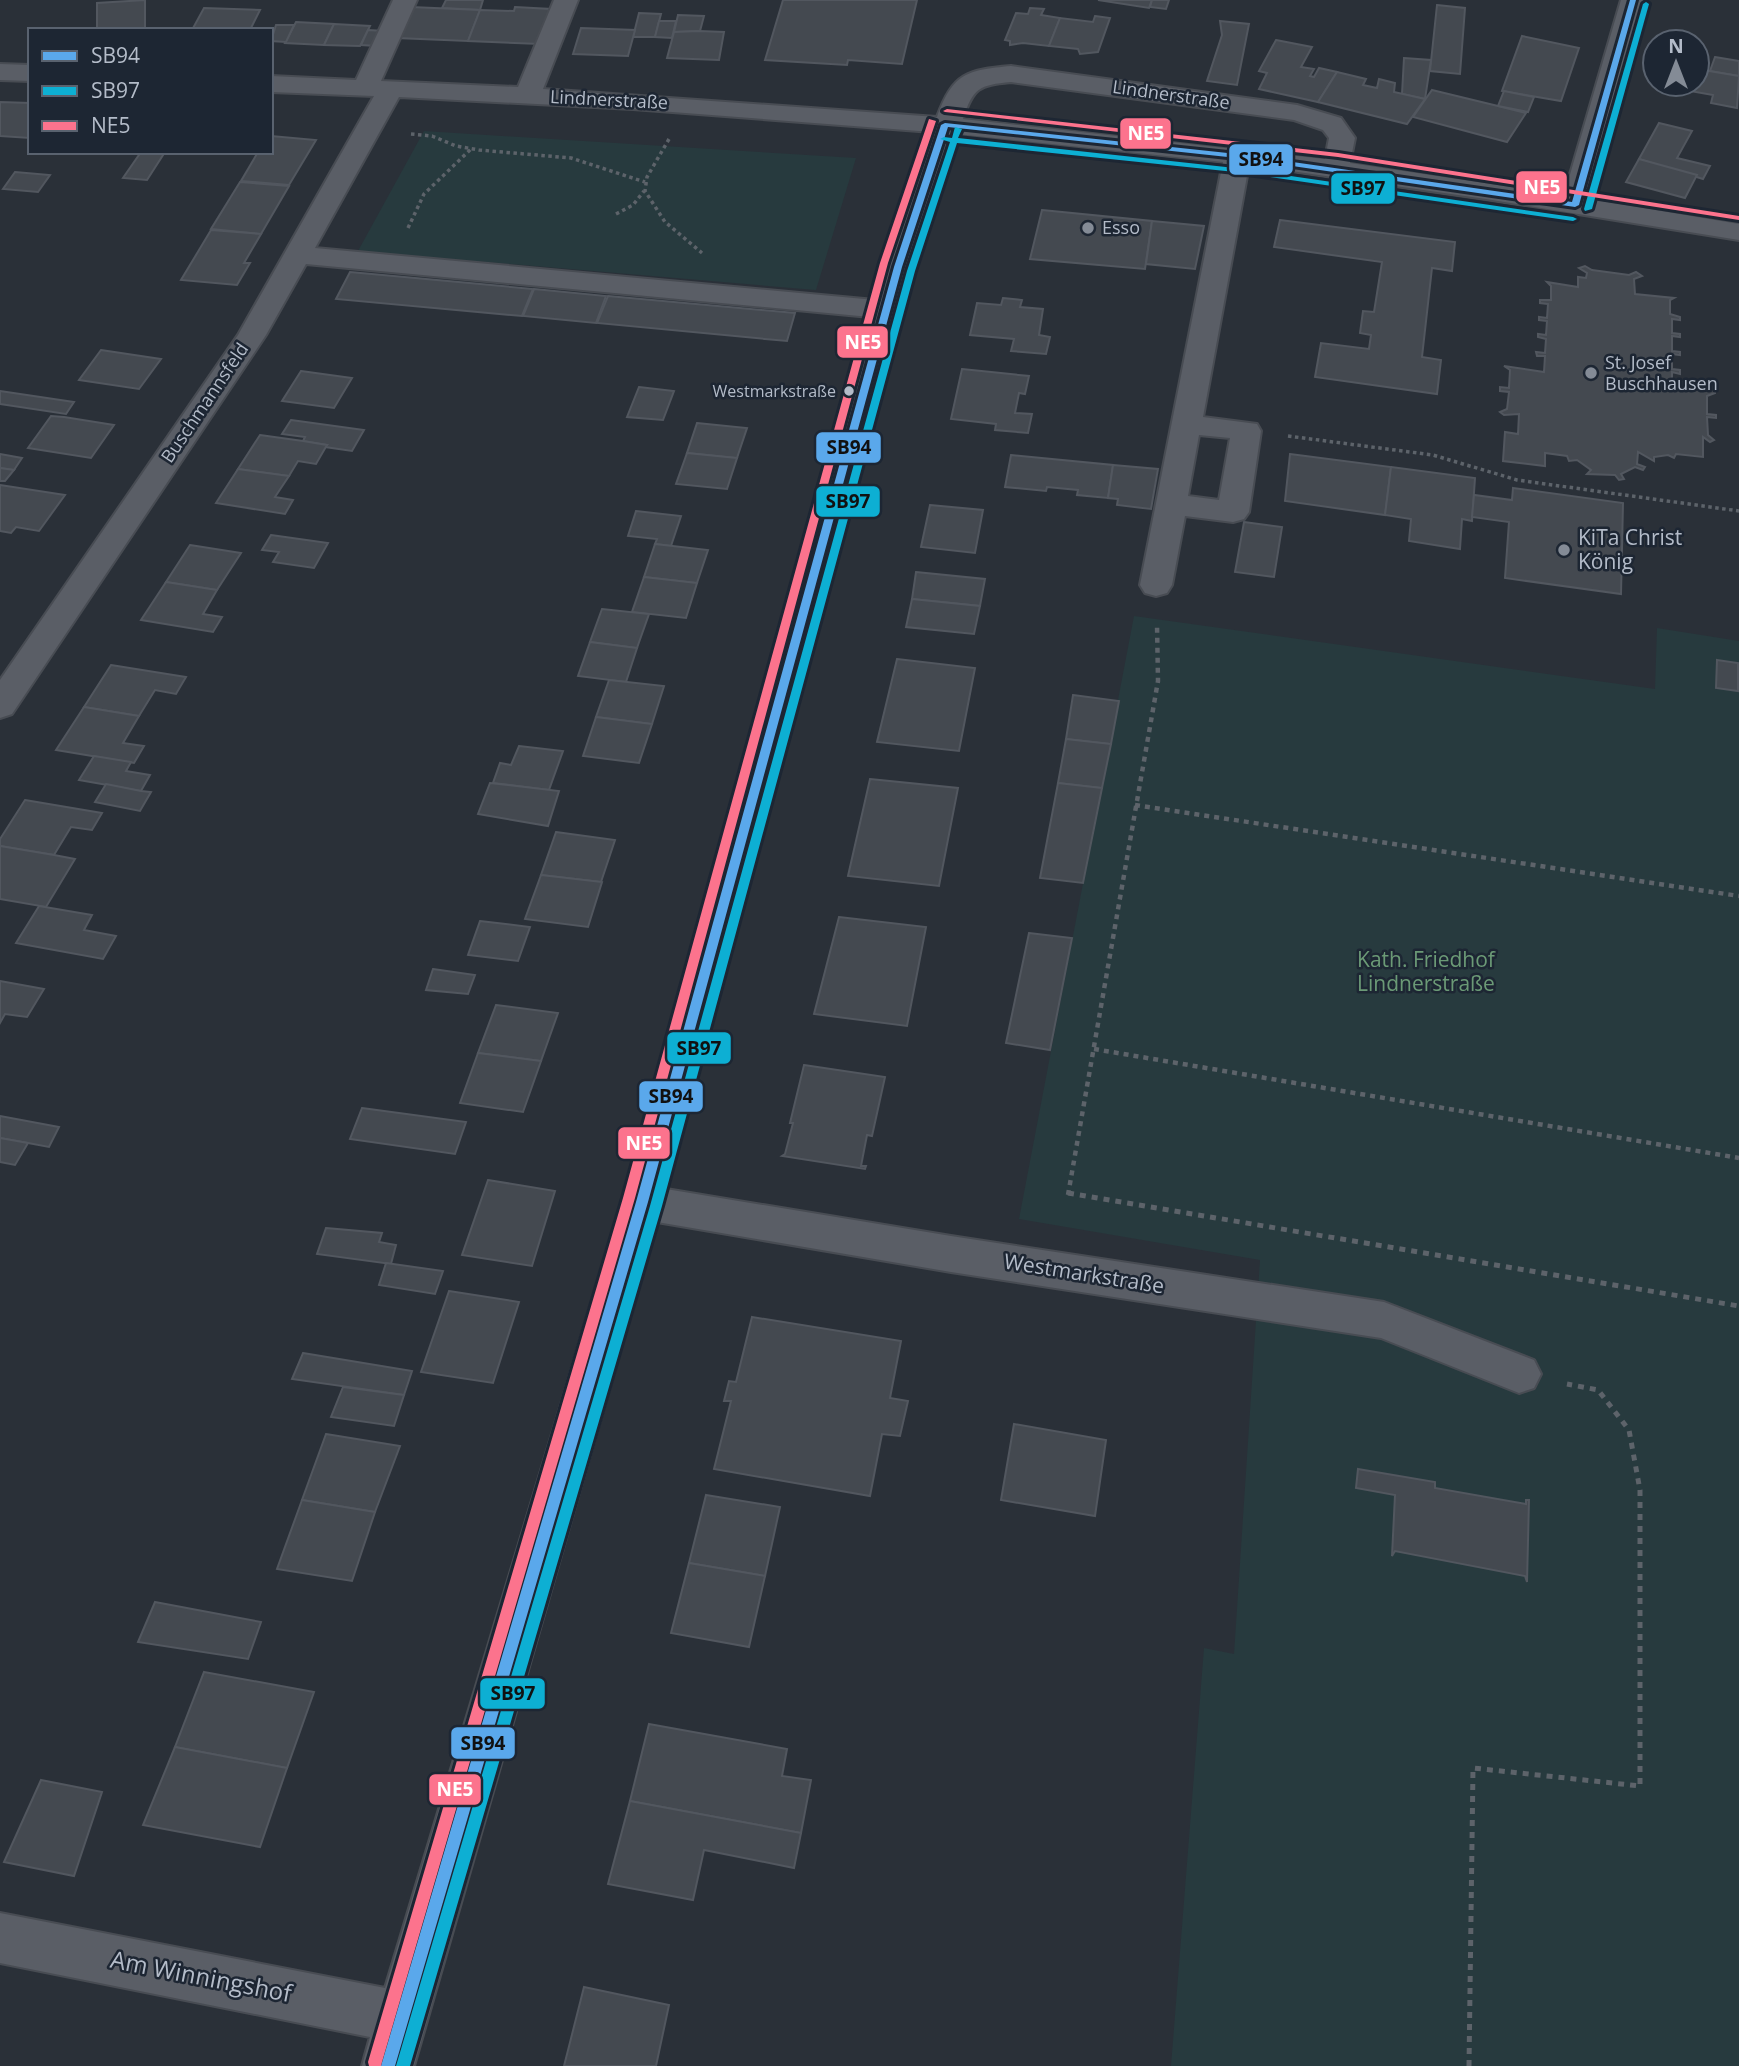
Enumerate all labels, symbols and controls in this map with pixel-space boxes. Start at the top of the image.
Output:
legend [28,28,273,154]
north arrow [1641,28,1711,98]
text: N [1668,33,1684,59]
text: SB94 [91,41,140,69]
street label: Lindnerstraße [1111,74,1231,114]
text: SB97 [91,76,140,104]
street label: Lindnerstraße [549,84,669,114]
text: NE5 [91,111,131,139]
line badge: NE5 [1119,117,1172,150]
text: NE5 [1128,120,1164,146]
line badge: SB94 [1228,143,1294,176]
text: SB94 [1239,146,1284,172]
line badge: NE5 [1515,170,1568,204]
line badge: SB97 [1330,172,1396,205]
text: NE5 [1524,174,1560,200]
text: SB97 [1341,175,1386,201]
place label: Esso [1102,215,1140,239]
marker: Esso [1080,220,1096,236]
line badge: NE5 [836,325,889,359]
text: NE5 [845,329,881,355]
street label: Buschmannsfeld [155,338,253,467]
place label: St. Josef Buschhausen [1605,350,1718,395]
marker: St. Josef Buschhausen [1583,365,1599,381]
place label: Westmarkstraße [713,380,836,402]
marker: Westmarkstraße [842,384,856,398]
line badge: SB94 [815,431,882,464]
text: SB94 [827,434,872,460]
line badge: SB97 [815,485,881,518]
text: SB97 [826,488,871,514]
place label: KiTa Christ König [1578,523,1682,575]
marker: KiTa Christ König [1556,542,1572,558]
park label: Kath. Friedhof Lindnerstraße [1357,945,1497,997]
line badge: SB97 [666,1031,732,1065]
text: SB97 [677,1035,722,1061]
line badge: SB94 [638,1080,704,1113]
text: SB94 [649,1083,694,1109]
line badge: NE5 [617,1126,671,1160]
text: NE5 [626,1130,662,1156]
street label: Westmarkstraße [1002,1247,1166,1300]
line badge: SB97 [479,1677,546,1710]
text: SB97 [491,1680,536,1706]
line badge: SB94 [450,1726,516,1760]
text: SB94 [461,1730,506,1756]
line badge: NE5 [428,1773,482,1806]
text: NE5 [437,1776,473,1802]
street label: Am Winningshof [108,1942,297,2010]

